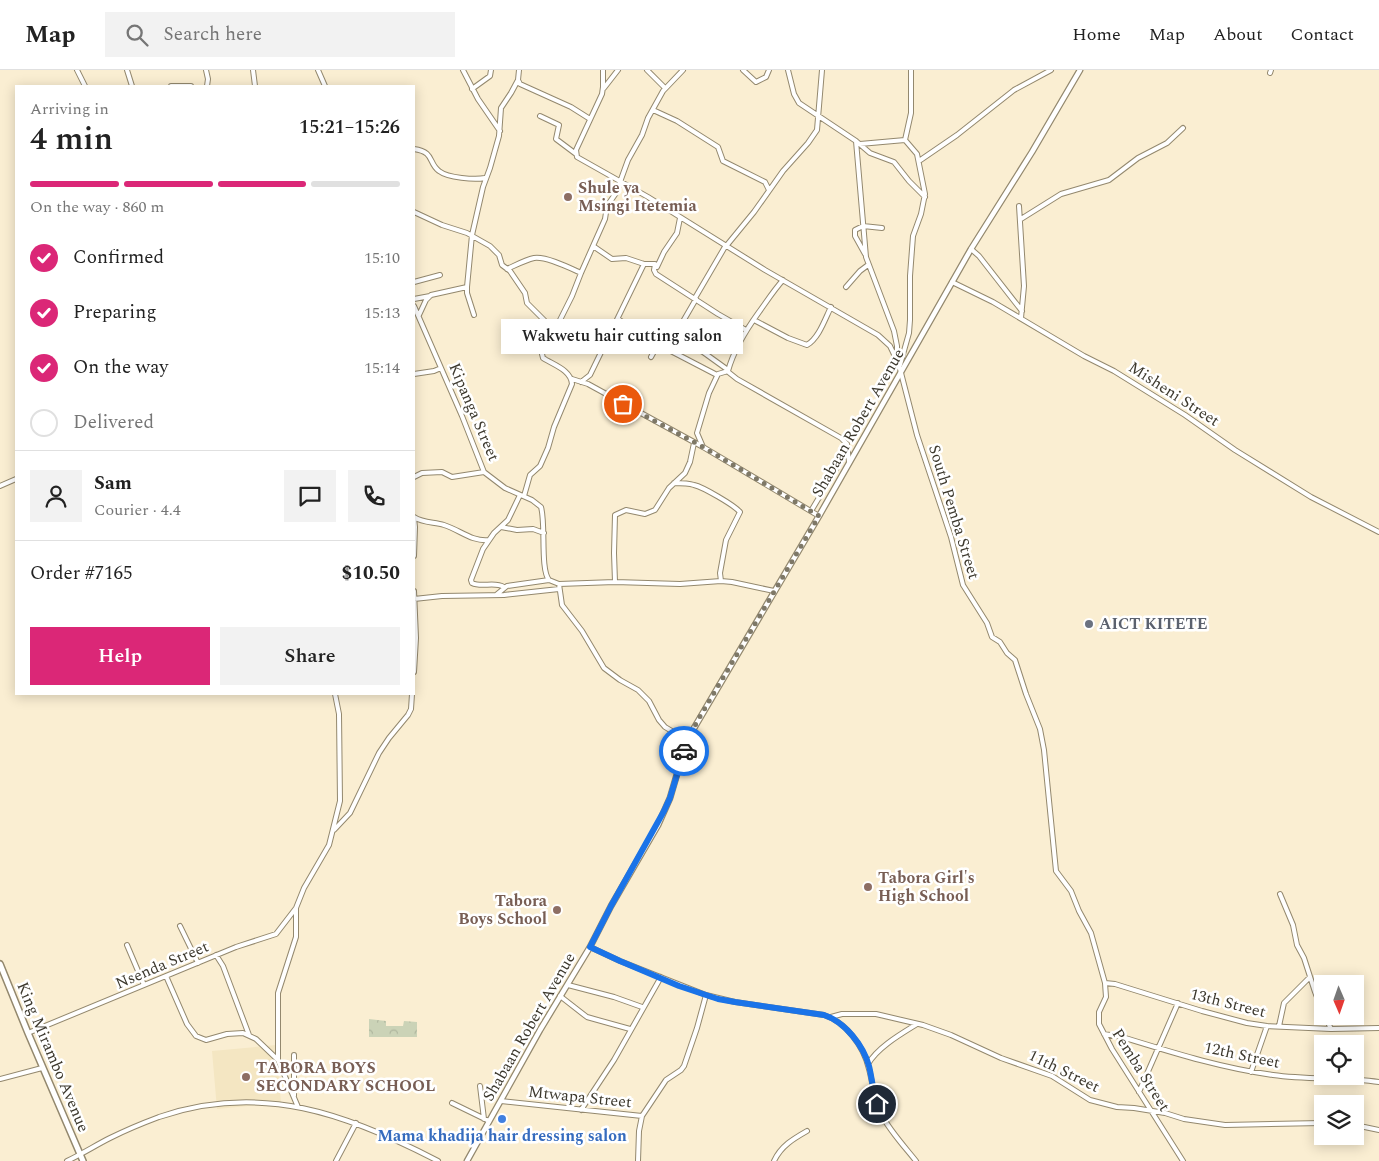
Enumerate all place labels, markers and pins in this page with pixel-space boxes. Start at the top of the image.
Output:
place label: Shule ya Msingi Itetemia [578,176,697,218]
marker: Shule ya Msingi Itetemia [562,191,574,203]
callout: Wakwetu hair cutting salon [502,319,744,354]
pin [602,383,644,425]
place label: AICT KITETE [1099,612,1208,636]
marker: AICT KITETE [1083,618,1095,630]
place label: Tabora Girl's High School [878,866,975,908]
marker: Tabora Girl's High School [862,881,874,893]
place label: Tabora Boys School [458,889,548,931]
marker: Tabora Boys School [551,904,563,916]
place label: TABORA BOYS SECONDARY SCHOOL [256,1056,435,1098]
marker: TABORA BOYS SECONDARY SCHOOL [240,1071,252,1083]
pin [856,1083,898,1125]
marker: Mama khadija hair dressing salon [496,1113,508,1125]
place label: Mama khadija hair dressing salon [377,1124,627,1148]

